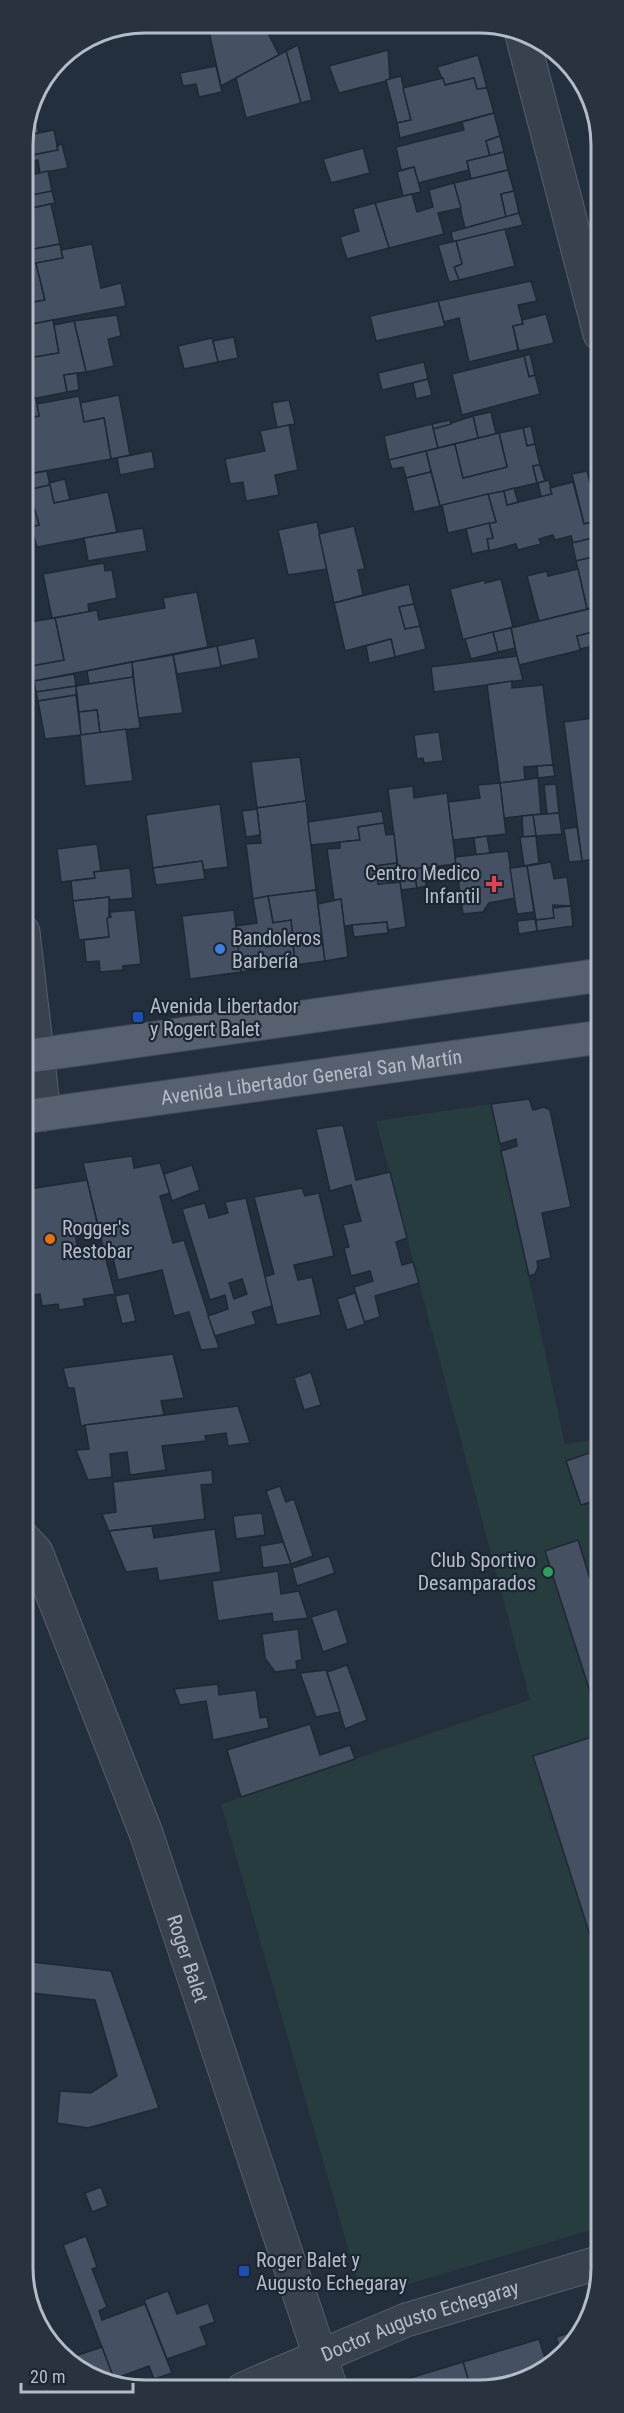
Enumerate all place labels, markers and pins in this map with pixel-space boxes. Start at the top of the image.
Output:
place label: Centro Medico Infantil [365,861,480,908]
marker: Centro Medico Infantil [485,875,503,893]
place label: Bandoleros Barbería [232,926,321,973]
marker: Bandoleros Barbería [213,942,227,956]
place label: Avenida Libertador y Rogert Balet [150,994,299,1041]
marker: Avenida Libertador y Rogert Balet [131,1010,145,1024]
place label: Rogger's Restobar [62,1216,132,1263]
marker: Rogger's Restobar [43,1232,57,1246]
place label: Club Sportivo Desamparados [418,1548,536,1595]
marker: Club Sportivo Desamparados [541,1565,555,1579]
place label: Roger Balet y Augusto Echegaray [256,2248,407,2295]
marker: Roger Balet y Augusto Echegaray [237,2264,251,2278]

